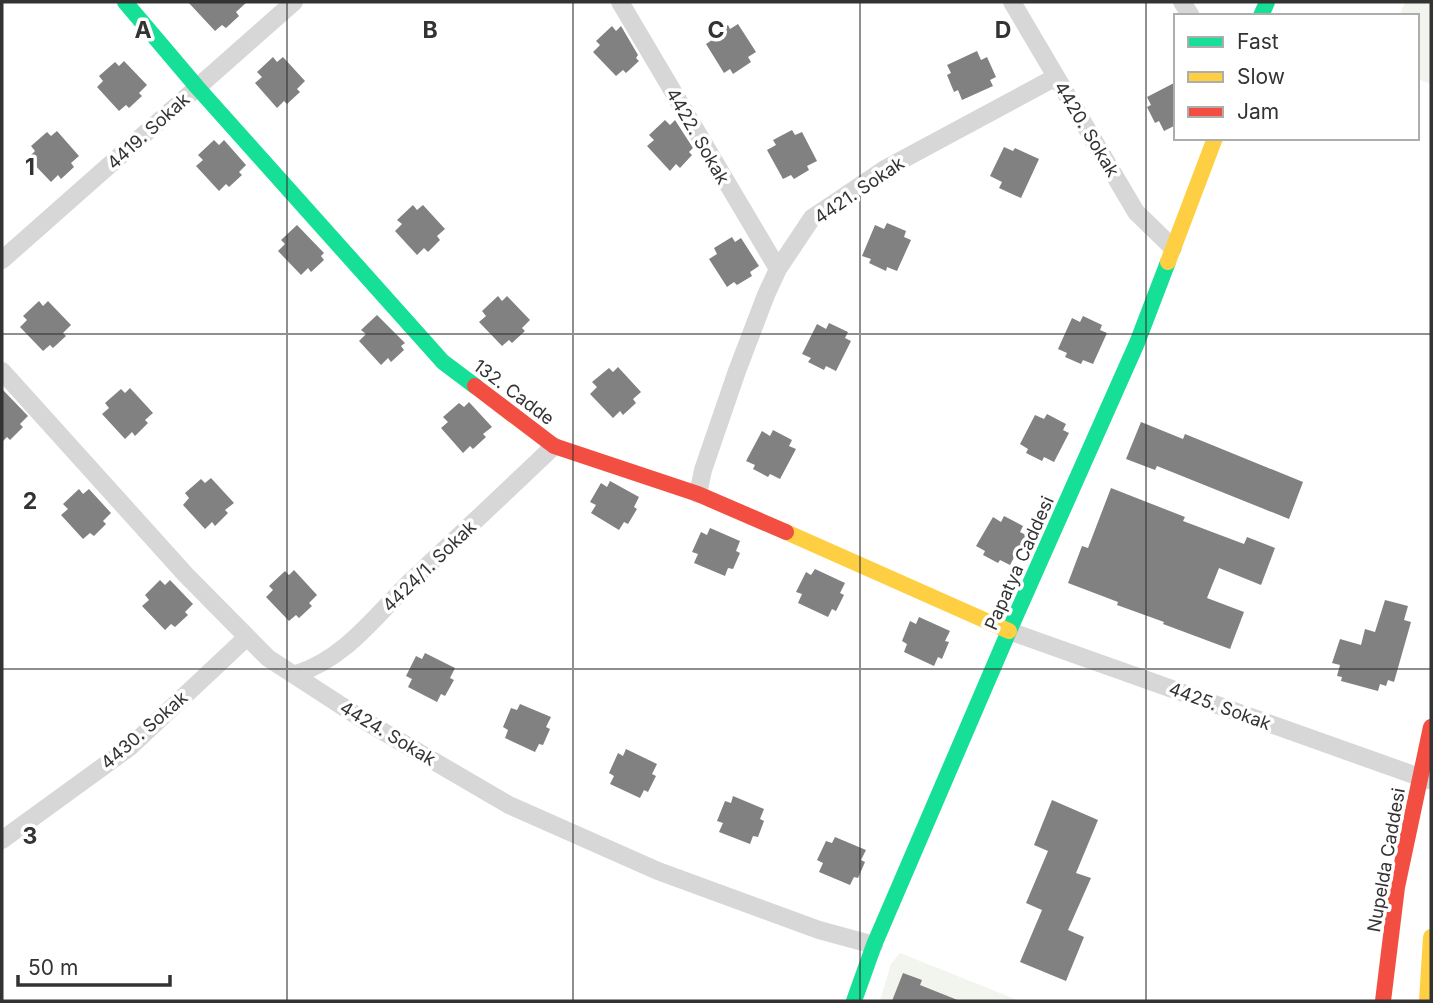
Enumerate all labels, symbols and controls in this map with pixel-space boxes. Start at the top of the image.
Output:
legend [1174,14,1419,140]
text: A [134,16,152,44]
text: B [422,16,438,44]
text: C [707,16,725,44]
text: D [995,16,1011,44]
text: Fast [1237,29,1279,54]
text: Slow [1237,64,1285,89]
street label: 4420. Sokak [1050,77,1124,181]
street label: 4422. Sokak [662,84,734,188]
street label: 4419. Sokak [103,89,194,173]
text: Jam [1237,99,1279,124]
street label: 4421. Sokak [810,152,908,228]
text: 1 [25,153,35,181]
street label: 132. Cadde [470,355,558,429]
text: 2 [23,487,37,515]
street label: Papatya Caddesi [980,493,1058,633]
street label: 4424/1. Sokak [378,516,480,616]
street label: 4425. Sokak [1166,678,1274,734]
street label: 4430. Sokak [96,687,192,773]
street label: 4424. Sokak [337,696,440,770]
street label: Nupelda Caddesi [1363,786,1409,934]
text: 3 [23,822,37,850]
scale bar [18,944,170,988]
text: 50 m [28,955,78,980]

